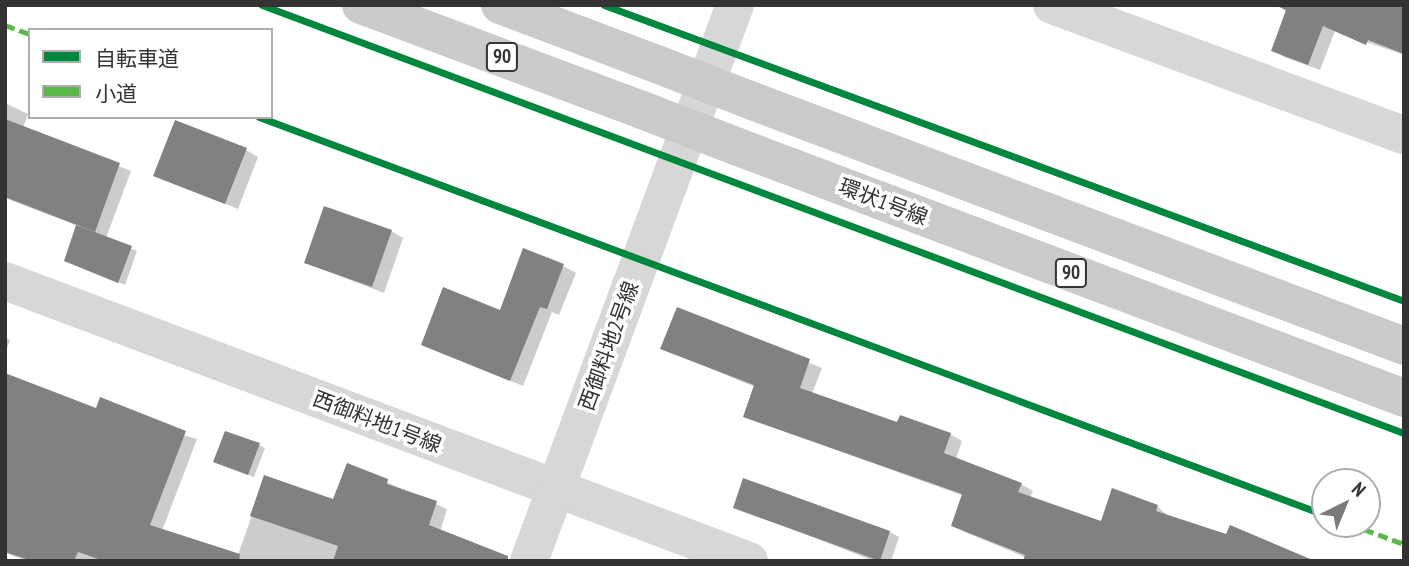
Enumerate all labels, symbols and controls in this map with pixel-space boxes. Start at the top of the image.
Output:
legend [28,28,273,119]
road number: 90 [484,41,520,72]
text: 自転車道 [95,45,179,72]
text: 小道 [95,80,137,107]
street label: 環状1号線 [835,173,931,231]
road number: 90 [1054,258,1088,288]
street label: 西御料地2号線 [574,278,644,414]
street label: 西御料地1号線 [309,386,445,458]
north arrow [1311,468,1381,538]
text: N [1347,477,1371,501]

